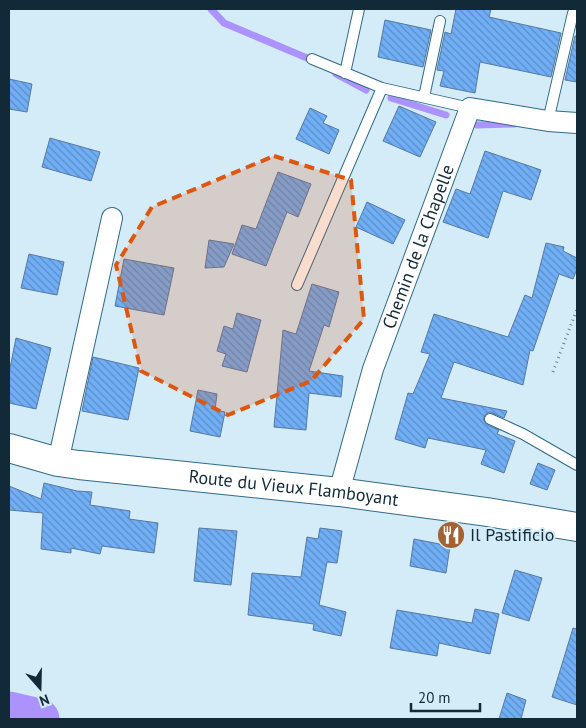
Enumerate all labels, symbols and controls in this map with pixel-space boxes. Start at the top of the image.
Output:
street label: Chemin de la Chapelle [377,161,459,332]
street label: Route du Vieux Flamboyant [188,464,400,511]
restaurant icon: Il Pastificio [436,520,466,550]
place label: Il Pastificio [470,523,554,546]
north arrow [15,663,65,713]
scale bar [411,680,480,712]
text: 20 m [418,688,451,707]
text: N [37,690,52,710]

